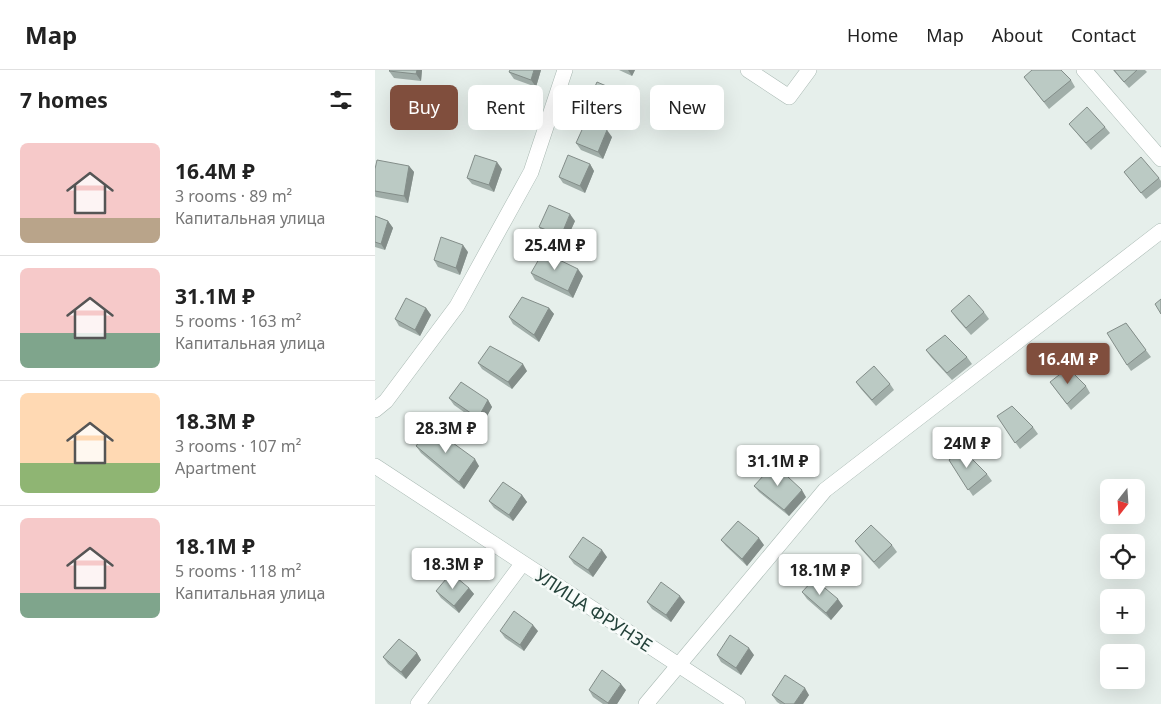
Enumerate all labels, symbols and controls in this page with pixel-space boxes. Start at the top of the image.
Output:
text: Map [25,18,77,51]
text: Home [847,23,898,47]
text: Map [926,23,964,47]
text: About [992,23,1043,47]
text: Contact [1071,23,1136,47]
chip: Buy [390,85,458,130]
chip: Rent [468,85,543,130]
chip: Filters [553,85,640,130]
chip: New [650,85,724,130]
text: 7 homes [20,86,108,114]
icon: filters [327,86,355,114]
text: 16.4M ₽ [175,157,255,185]
icon: home [60,163,120,223]
text: 3 rooms · 89 m² [175,185,292,207]
text: Капитальная улица [175,207,325,229]
pin: 25.4M ₽ [509,228,601,271]
text: 25.4M ₽ [525,234,585,256]
text: 31.1M ₽ [175,282,255,310]
icon: home [60,288,120,348]
text: 5 rooms · 163 m² [175,310,301,332]
text: Капитальная улица [175,332,325,354]
pin: 16.4M ₽ [1022,342,1114,385]
text: 16.4M ₽ [1038,348,1098,370]
text: 18.3M ₽ [175,407,255,435]
pin: 28.3M ₽ [400,412,492,454]
icon: home [60,413,120,473]
text: 28.3M ₽ [416,417,476,439]
pin: 24M ₽ [932,426,1002,469]
text: 24M ₽ [943,432,991,454]
text: 3 rooms · 107 m² [175,435,301,457]
pin: 31.1M ₽ [732,444,824,487]
text: 31.1M ₽ [748,450,808,472]
text: Apartment [175,457,256,479]
north arrow [1100,479,1145,524]
map controls [1100,479,1145,689]
text: 18.1M ₽ [175,532,255,560]
button: locate [1100,534,1145,579]
icon: home [60,538,120,598]
pin: 18.3M ₽ [407,548,499,590]
text: 18.3M ₽ [423,553,483,575]
pin: 18.1M ₽ [774,554,866,596]
text: 18.1M ₽ [790,559,850,581]
text: 5 rooms · 118 m² [175,560,301,582]
street label: УЛИЦА ФРУНЗЕ [531,563,657,657]
text: Капитальная улица [175,582,325,604]
button: + [1100,589,1145,634]
button: − [1100,644,1145,689]

